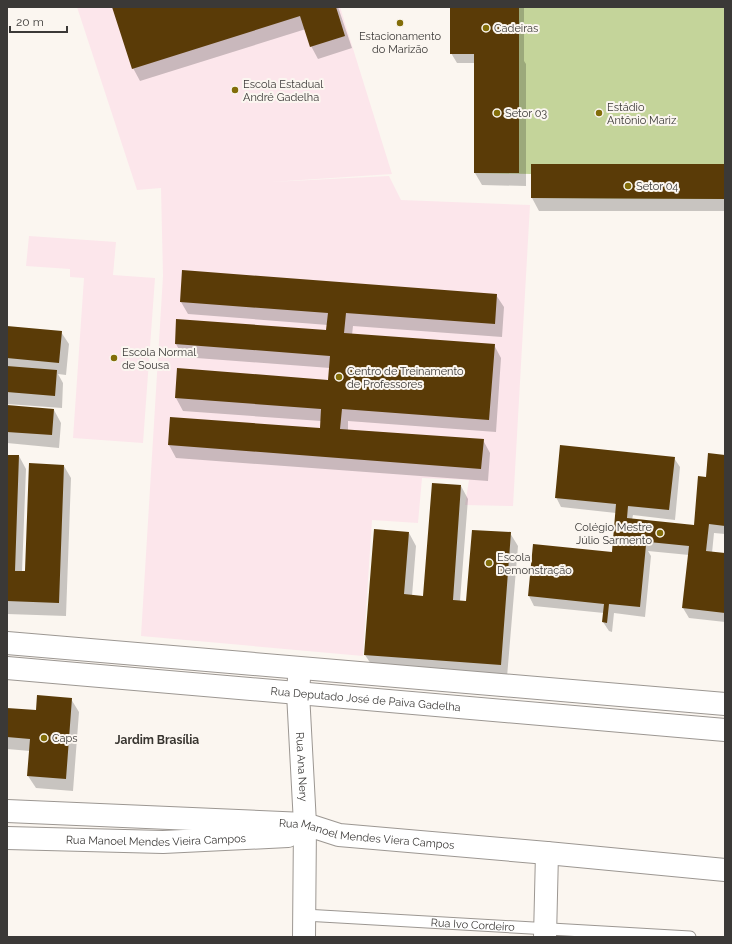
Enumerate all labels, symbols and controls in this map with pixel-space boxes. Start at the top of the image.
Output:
scale bar [10,8,67,34]
text: 20 m [16,15,44,29]
marker: Estacionamento do Marizão [395,18,405,28]
place label: Cadeiras [494,22,538,35]
marker: Cadeiras [481,23,491,33]
place label: Estacionamento do Marizão [359,30,442,56]
place label: Escola Estadual André Gadelha [243,78,323,104]
marker: Escola Estadual André Gadelha [230,85,240,95]
place label: Estádio Antônio Mariz [607,101,677,127]
place label: Setor 03 [505,107,547,120]
marker: Setor 03 [492,108,502,118]
marker: Estádio Antônio Mariz [594,108,604,118]
place label: Setor 04 [636,180,678,193]
marker: Setor 04 [623,181,633,191]
place label: Escola Normal de Sousa [122,346,196,372]
marker: Escola Normal de Sousa [109,353,119,363]
place label: Centro de Treinamento de Professores [347,365,464,391]
marker: Centro de Treinamento de Professores [334,372,344,382]
place label: Colégio Mestre Júlio Sarmento [575,521,653,547]
marker: Colégio Mestre Júlio Sarmento [655,528,665,538]
place label: Escola Demonstração [497,551,572,577]
marker: Escola Demonstração [484,558,494,568]
street label: Rua Deputado José de Paiva Gadelha [270,684,461,714]
place label: Caps [52,732,78,745]
street label: Rua Ana Nery [294,732,310,802]
marker: Caps [39,733,49,743]
district label: Jardim Brasília [115,733,199,747]
street label: Rua Manoel Mendes Viera Campos [279,816,455,851]
street label: Rua Manoel Mendes Vieira Campos [66,832,246,849]
street label: Rua Ivo Cordeiro [430,916,515,934]

